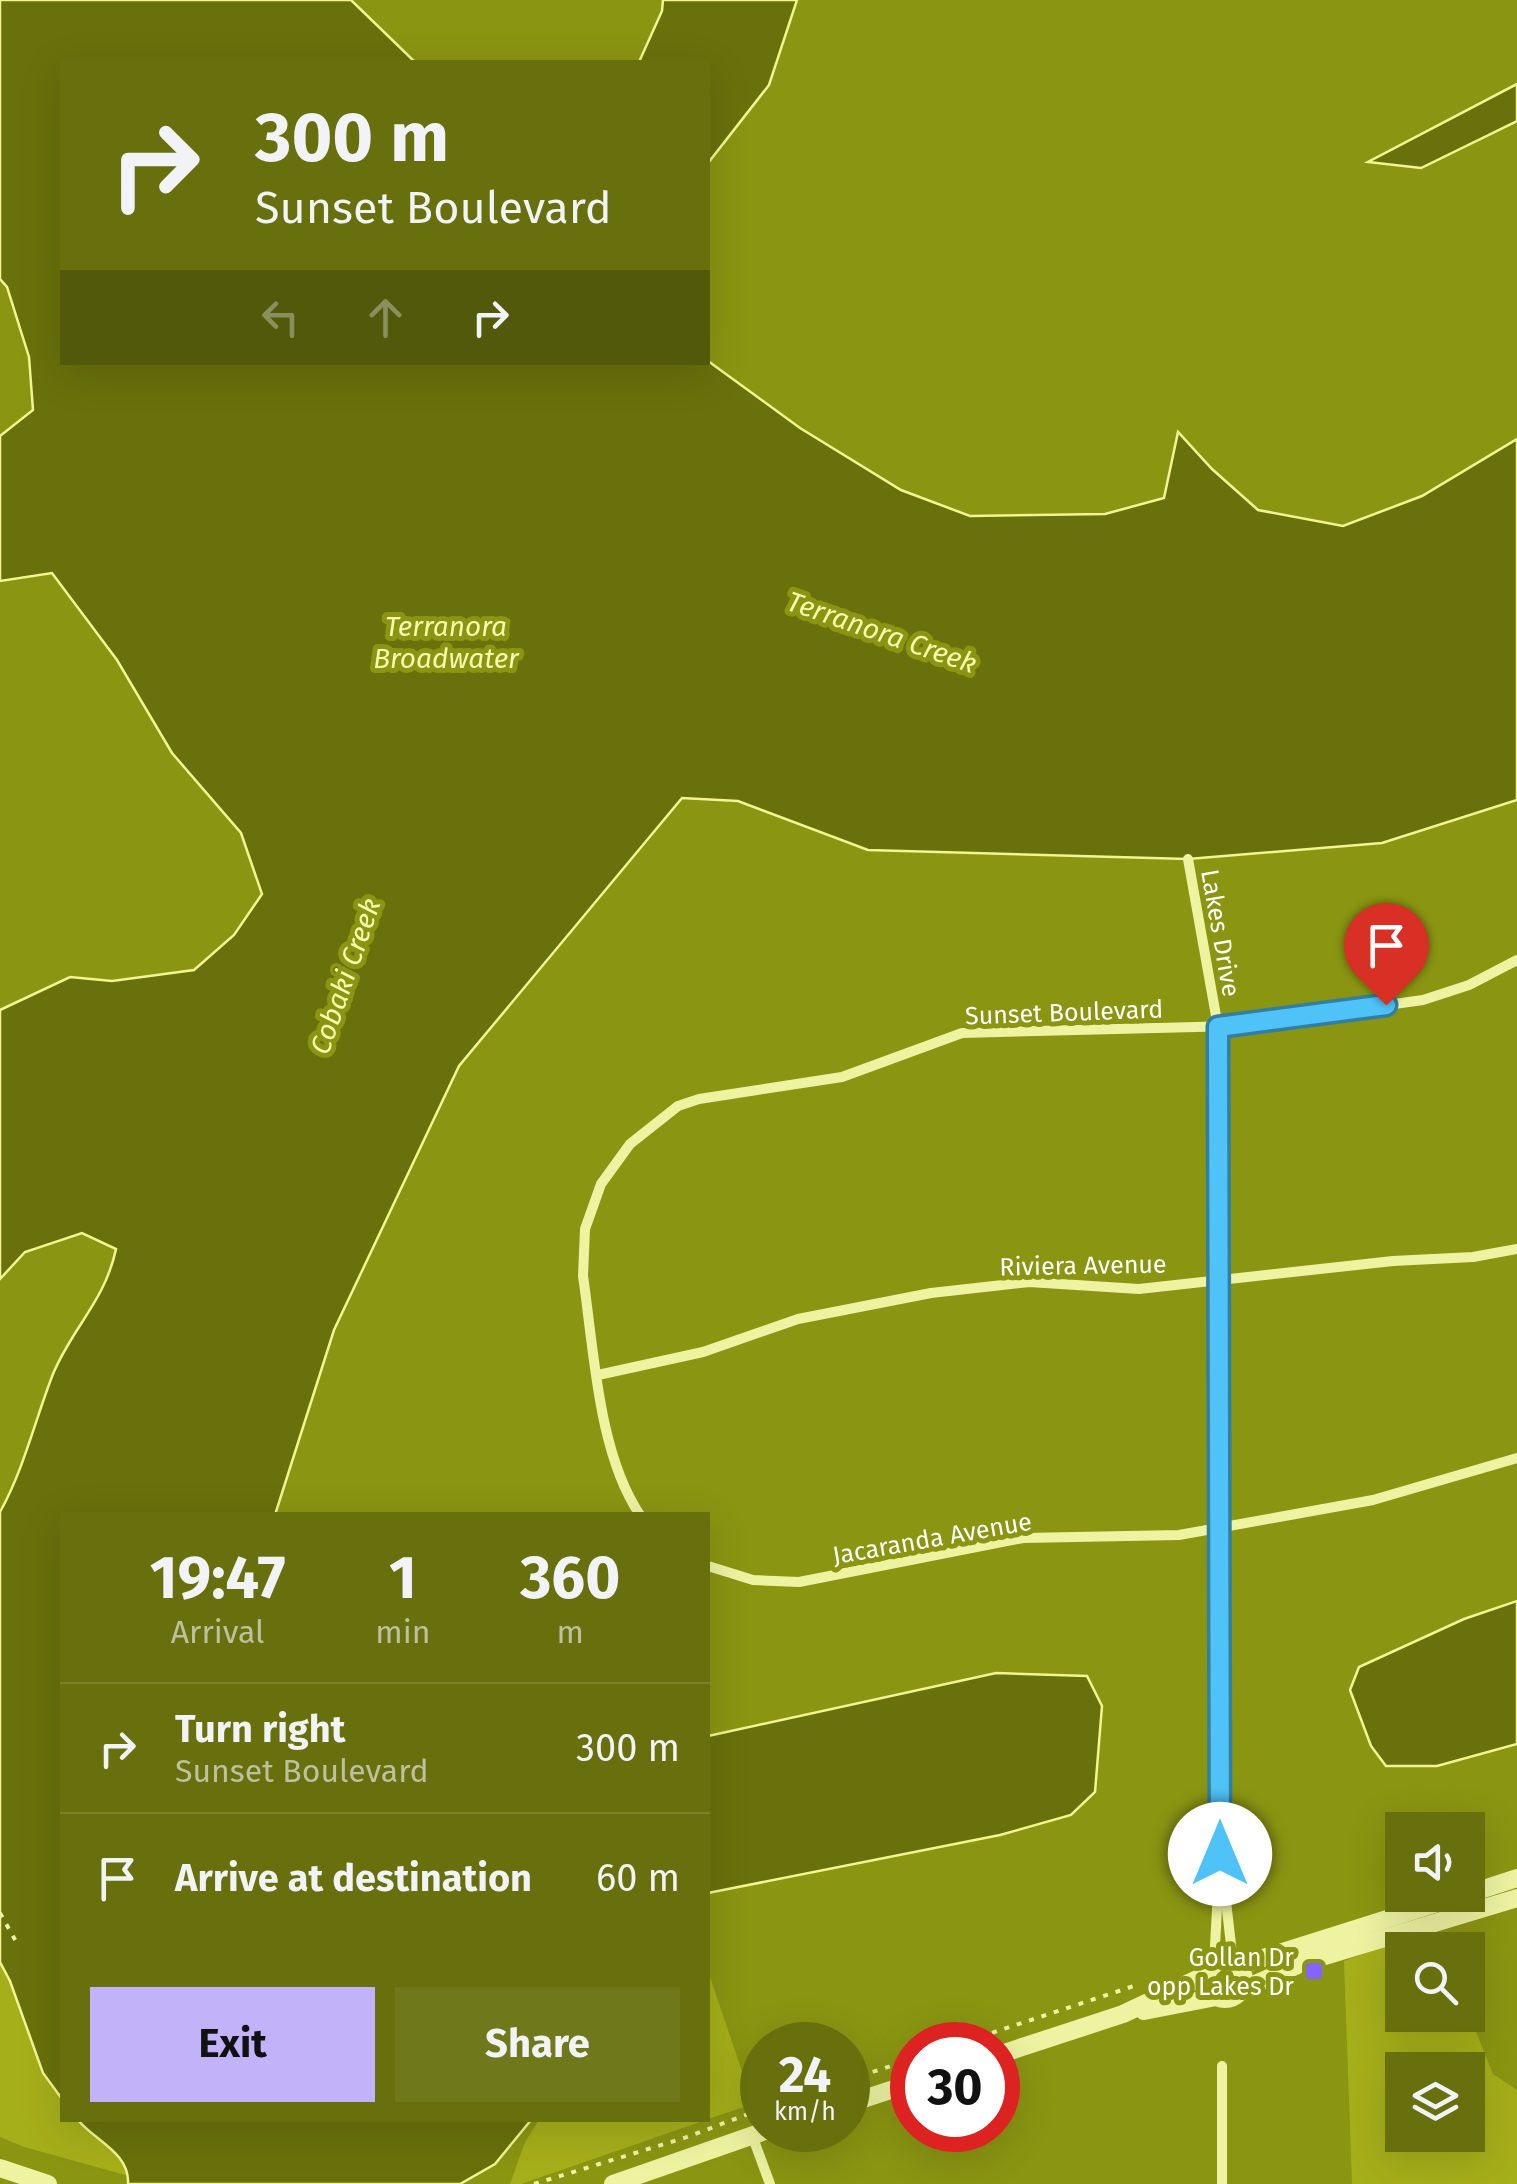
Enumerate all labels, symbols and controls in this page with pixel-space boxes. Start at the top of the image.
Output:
text: 300 m [255,96,449,180]
icon: right [90,100,220,230]
text: Sunset Boulevard [255,181,612,235]
icon: left [253,290,308,345]
icon: ahead [358,290,413,345]
icon: right [463,290,518,345]
water label: Terranora Creek [783,585,981,680]
water label: Terranora Broadwater [373,610,520,675]
street label: Lakes Drive [1194,867,1246,999]
water label: Cobaki Creek [303,894,388,1058]
pin [1344,903,1429,1006]
icon: arrive [1359,918,1414,973]
street label: Sunset Boulevard [964,995,1164,1031]
street label: Riviera Avenue [999,1250,1167,1282]
street label: Jacaranda Avenue [830,1507,1034,1571]
text: 19:47 [150,1542,286,1614]
text: 1 [389,1542,417,1614]
text: 360 [520,1542,620,1614]
text: Arrival [171,1613,265,1651]
text: min [375,1613,430,1651]
text: m [557,1613,584,1651]
text: Turn right [175,1706,345,1752]
icon: right [90,1721,145,1776]
text: 300 m [576,1725,680,1771]
text: Sunset Boulevard [175,1752,429,1790]
position arrow [1168,1802,1272,1906]
map controls [1385,1812,1485,2152]
button: sound [1385,1812,1485,1912]
icon: arrive [90,1851,145,1906]
text: Arrive at destination [175,1855,532,1901]
text: 60 m [596,1855,680,1901]
button: search [1385,1932,1485,2032]
place label: Gollan Dr opp Lakes Dr [1147,1943,1294,2002]
marker: Gollan Dr opp Lakes Dr [1303,1960,1325,1982]
button: Exit [90,1987,375,2102]
button: Share [395,1987,680,2102]
speed limit sign: 30 [890,2022,1020,2152]
text: 24 [779,2045,831,2105]
button: layers [1385,2052,1485,2152]
text: km/h [774,2097,836,2127]

